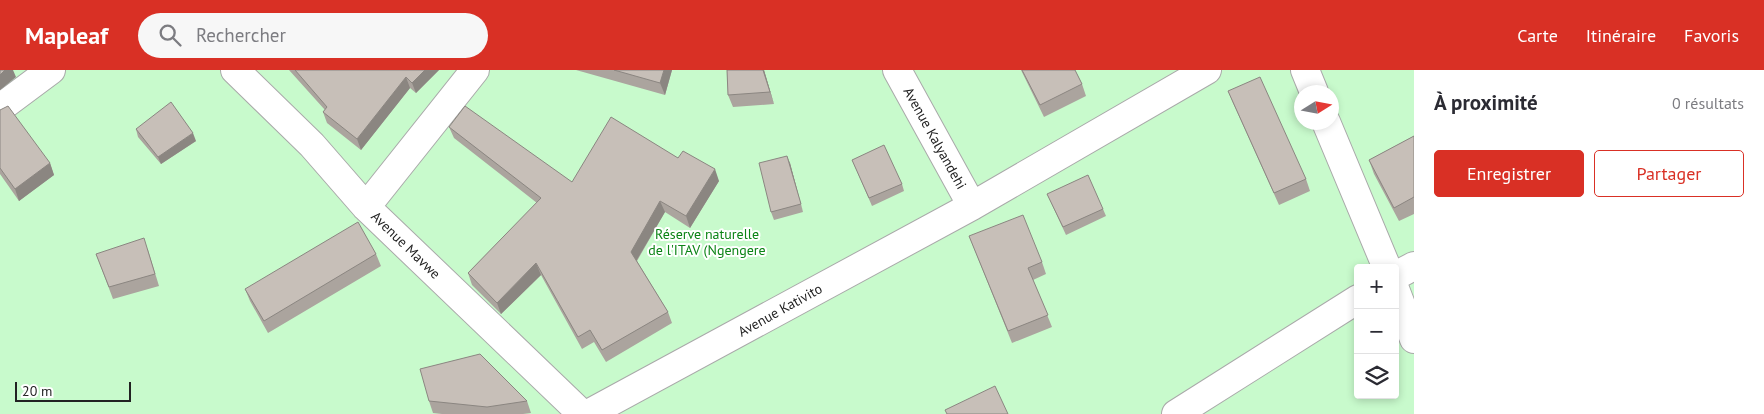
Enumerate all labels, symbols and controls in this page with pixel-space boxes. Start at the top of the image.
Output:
search box [138,13,488,58]
text: Mapleaf [25,20,108,51]
icon: search [156,21,184,49]
text: Rechercher [196,23,286,47]
text: Carte [1517,24,1558,47]
text: Itinéraire [1586,24,1656,47]
text: Favoris [1684,24,1739,47]
street label: Avenue Kalyandehi [900,84,970,192]
north arrow [1294,85,1339,130]
text: À proximité [1434,89,1538,116]
text: 0 résultats [1672,93,1744,113]
button: Enregistrer [1434,150,1584,197]
button: Partager [1594,150,1744,197]
street label: Avenue Mavwe [368,207,444,283]
park label: Réserve naturelle de l'ITAV (Ngengere [648,225,766,259]
map controls [1354,264,1399,399]
button: + [1354,264,1399,309]
street label: Avenue Kativito [735,279,825,341]
button: − [1354,309,1399,354]
button: layers [1354,354,1399,399]
scale bar [15,379,131,402]
text: 20 m [22,382,52,400]

